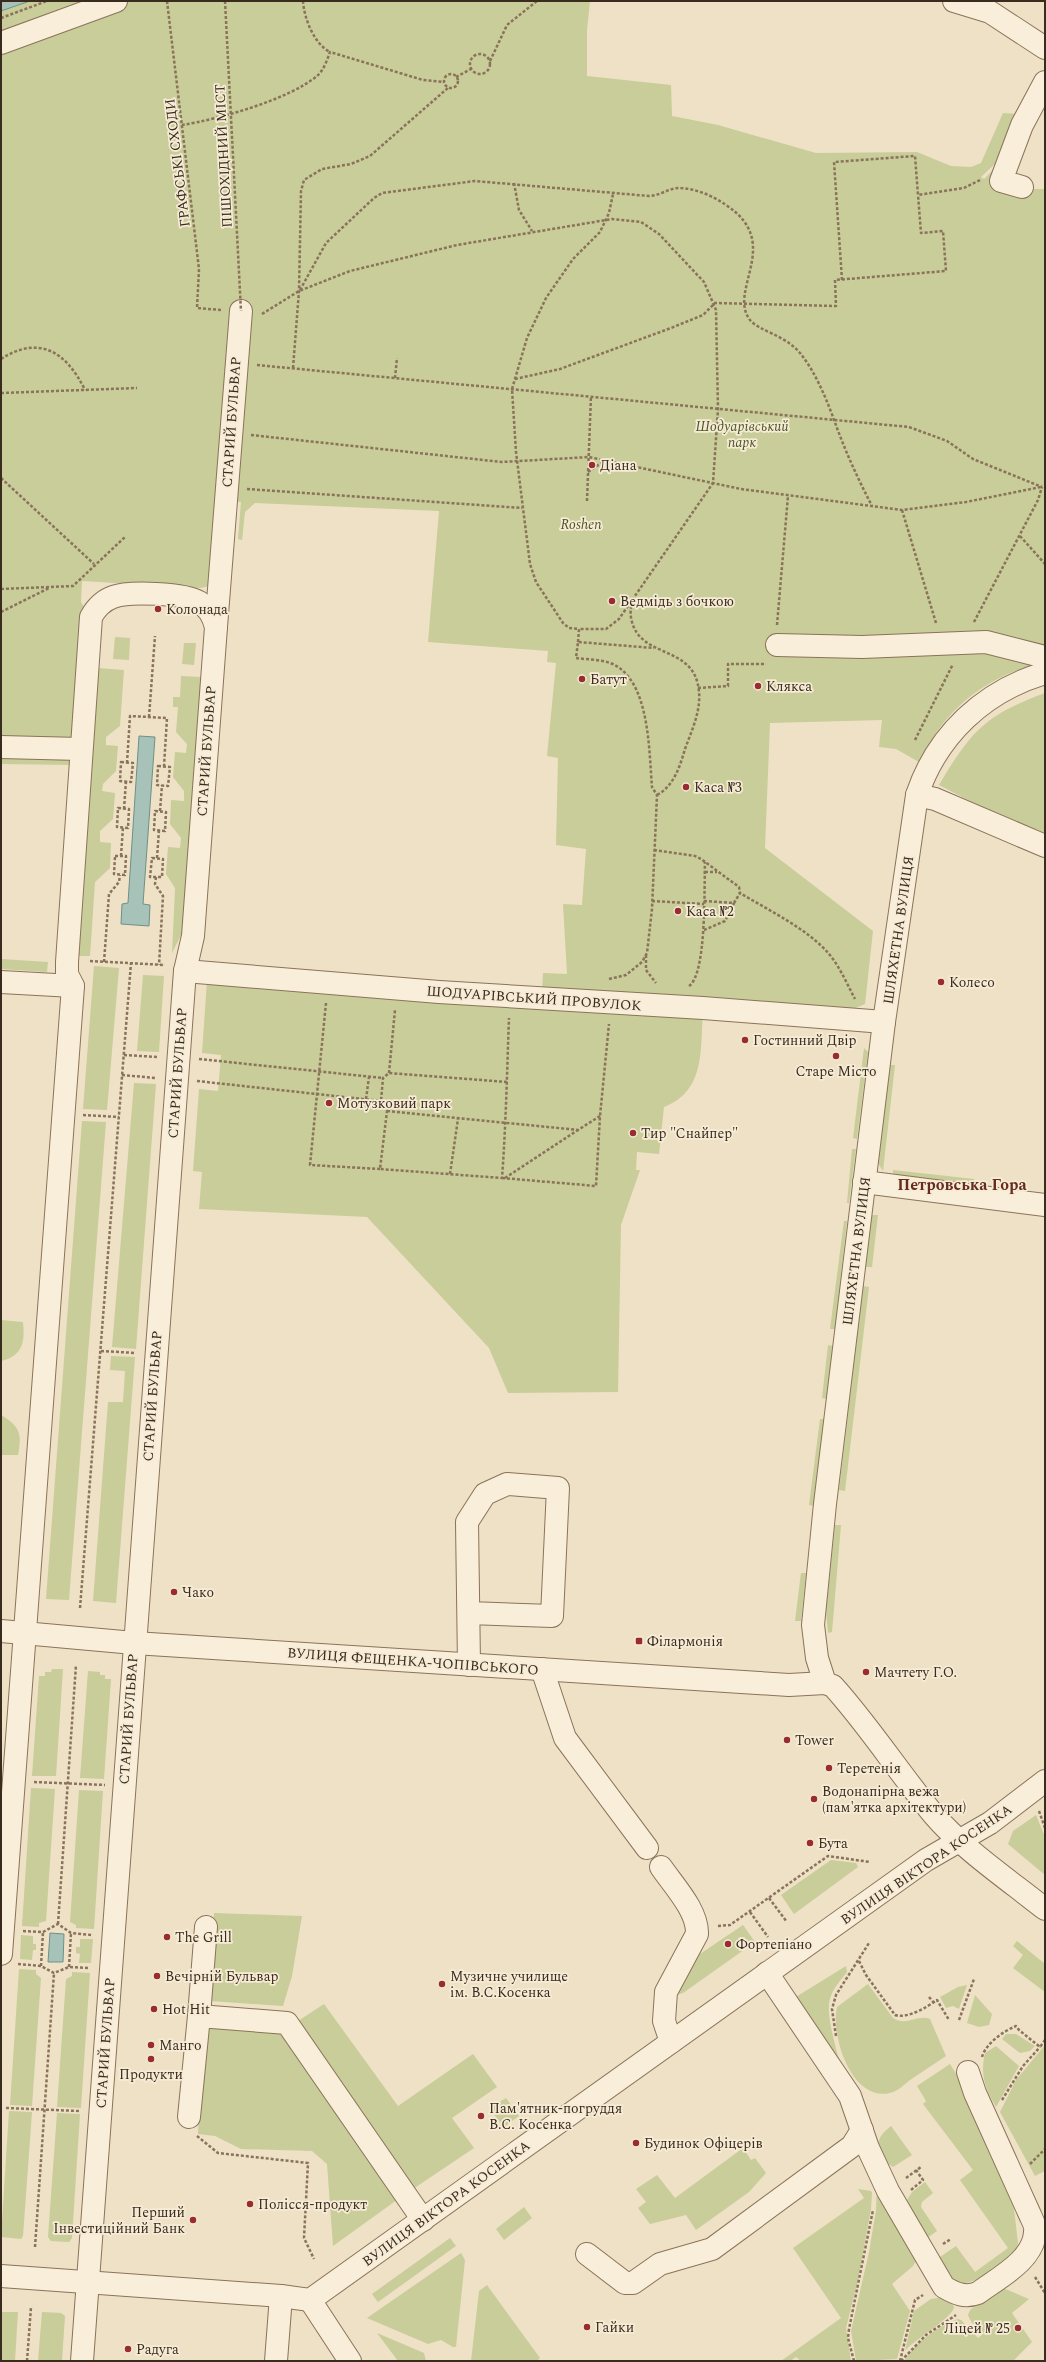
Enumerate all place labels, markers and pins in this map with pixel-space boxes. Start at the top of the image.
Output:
place label: Діана [600,455,637,476]
marker: Діана [587,460,597,470]
place label: Ведмідь з бочкою [620,591,734,612]
marker: Ведмідь з бочкою [607,596,617,606]
place label: Колонада [166,599,228,620]
marker: Колонада [153,604,163,614]
place label: Батут [590,669,627,690]
marker: Батут [577,674,587,684]
place label: Клякса [766,676,812,697]
marker: Клякса [753,681,763,691]
place label: Каса №3 [694,777,742,798]
marker: Каса №3 [681,782,691,792]
place label: Каса №2 [686,901,734,922]
marker: Каса №2 [673,906,683,916]
place label: Колесо [949,972,995,993]
marker: Колесо [936,977,946,987]
place label: Гостинний Двір [753,1030,857,1051]
marker: Гостинний Двір [740,1035,750,1045]
marker: Старе Місто [831,1051,841,1061]
place label: Старе Місто [796,1061,877,1082]
place label: Мотузковий парк [337,1093,451,1114]
marker: Мотузковий парк [324,1098,334,1108]
place label: Тир "Снайпер" [641,1123,738,1144]
marker: Тир "Снайпер" [628,1128,638,1138]
place label: Чако [182,1582,214,1603]
marker: Чако [169,1587,179,1597]
place label: Філармонія [647,1631,723,1652]
marker: Філармонія [634,1636,644,1646]
place label: Мачтету Г.О. [874,1662,957,1683]
marker: Мачтету Г.О. [861,1667,871,1677]
place label: Tower [795,1730,835,1751]
marker: Tower [782,1735,792,1745]
place label: Теретенія [837,1758,901,1779]
marker: Теретенія [824,1763,834,1773]
place label: Водонапірна вежа (пам'ятка архітектури) [822,1781,966,1818]
marker: Водонапірна вежа (пам'ятка архітектури) [809,1794,819,1804]
place label: Бута [818,1833,848,1854]
marker: Бута [805,1838,815,1848]
place label: The Grill [175,1927,232,1948]
marker: The Grill [162,1932,172,1942]
place label: Фортепіано [736,1934,812,1955]
marker: Фортепіано [723,1939,733,1949]
place label: Вечірній Бульвар [165,1966,279,1987]
place label: Музичне училище ім. В.С.Косенка [450,1966,568,2003]
marker: Вечірній Бульвар [152,1971,162,1981]
marker: Музичне училище ім. В.С.Косенка [437,1979,447,1989]
place label: Hot Hit [162,1999,210,2020]
marker: Hot Hit [149,2004,159,2014]
place label: Манго [159,2035,202,2056]
marker: Манго [146,2040,156,2050]
marker: Продукти [146,2054,156,2064]
place label: Продукти [119,2064,183,2085]
place label: Пам'ятник-погруддя В.С. Косенка [489,2098,622,2135]
marker: Пам'ятник-погруддя В.С. Косенка [476,2111,486,2121]
place label: Будинок Офіцерів [644,2133,763,2154]
marker: Будинок Офіцерів [631,2138,641,2148]
place label: Полісся-продукт [258,2194,367,2215]
marker: Полісся-продукт [245,2199,255,2209]
place label: Перший Інвестиційний Банк [53,2202,185,2239]
marker: Перший Інвестиційний Банк [188,2215,198,2225]
place label: Гайки [595,2317,634,2338]
place label: Ліцей № 25 [944,2318,1010,2339]
marker: Гайки [582,2322,592,2332]
marker: Ліцей № 25 [1013,2323,1023,2333]
place label: Радуга [136,2339,179,2360]
marker: Радуга [123,2344,133,2354]

